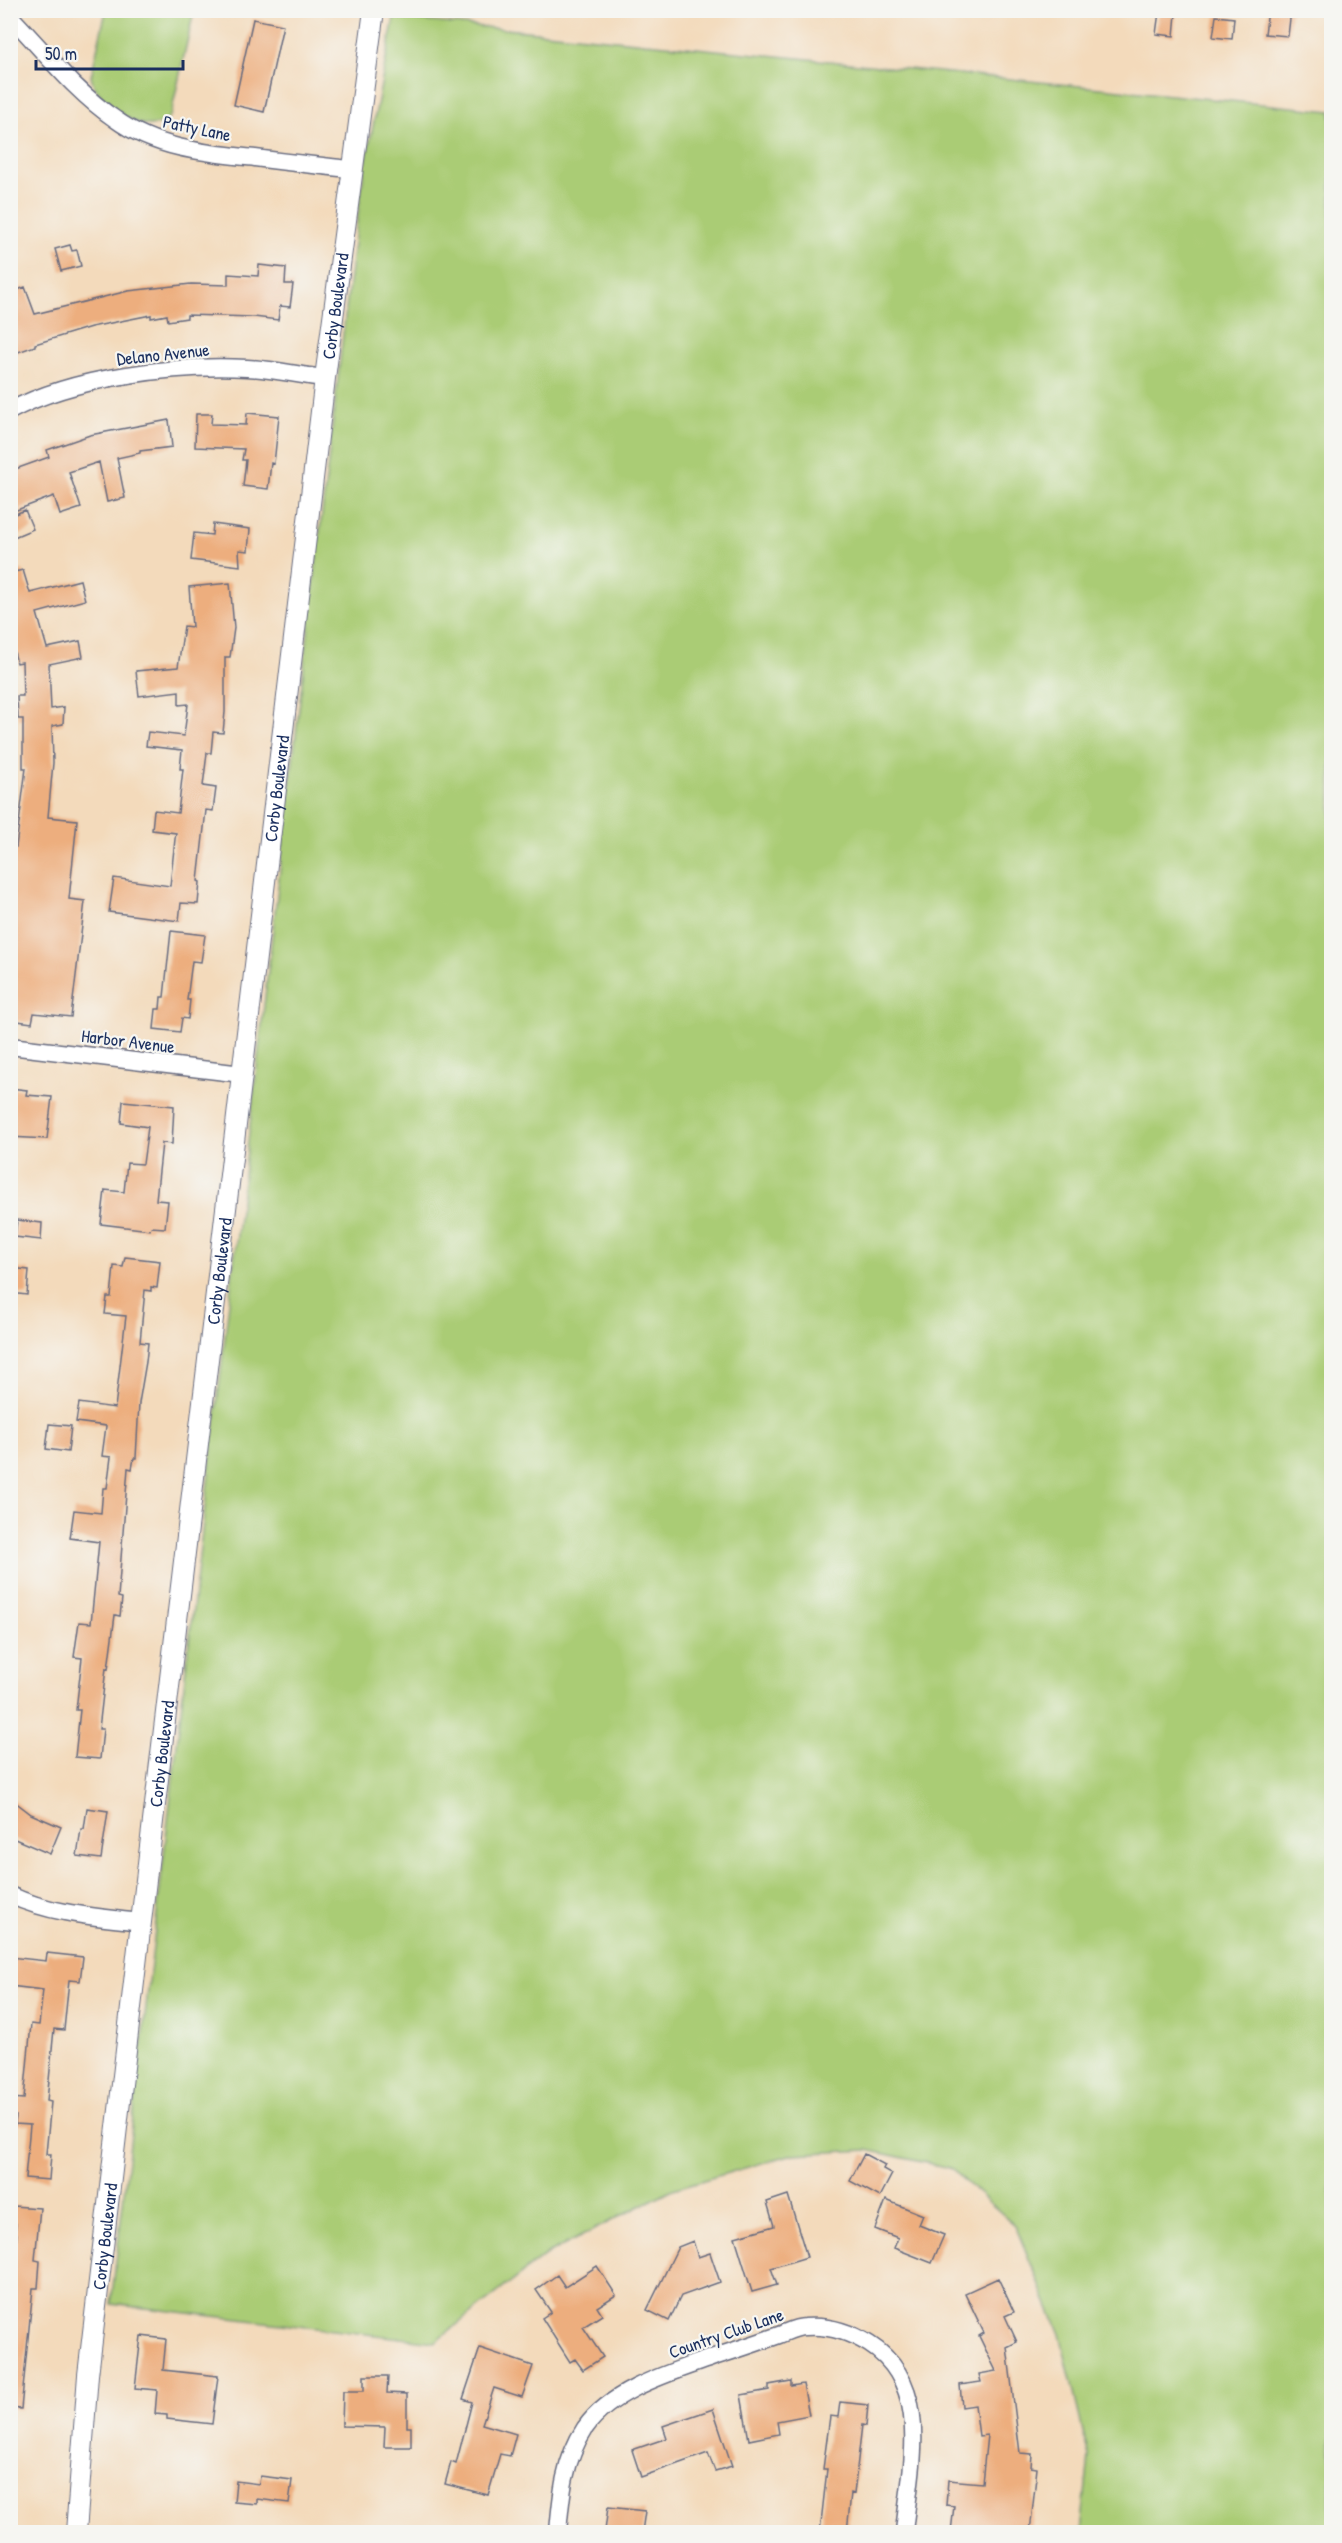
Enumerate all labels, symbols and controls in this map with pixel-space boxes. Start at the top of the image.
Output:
scale bar [36,33,183,71]
text: 50 m [45,41,77,66]
street label: Patty Lane [161,109,233,147]
street label: Corby Boulevard [315,251,354,361]
street label: Delano Avenue [116,337,210,371]
street label: Corby Boulevard [257,734,295,843]
street label: Harbor Avenue [80,1023,176,1059]
street label: Corby Boulevard [200,1217,237,1326]
street label: Corby Boulevard [142,1699,180,1808]
street label: Corby Boulevard [86,2182,123,2291]
street label: Country Club Lane [665,2302,787,2364]

